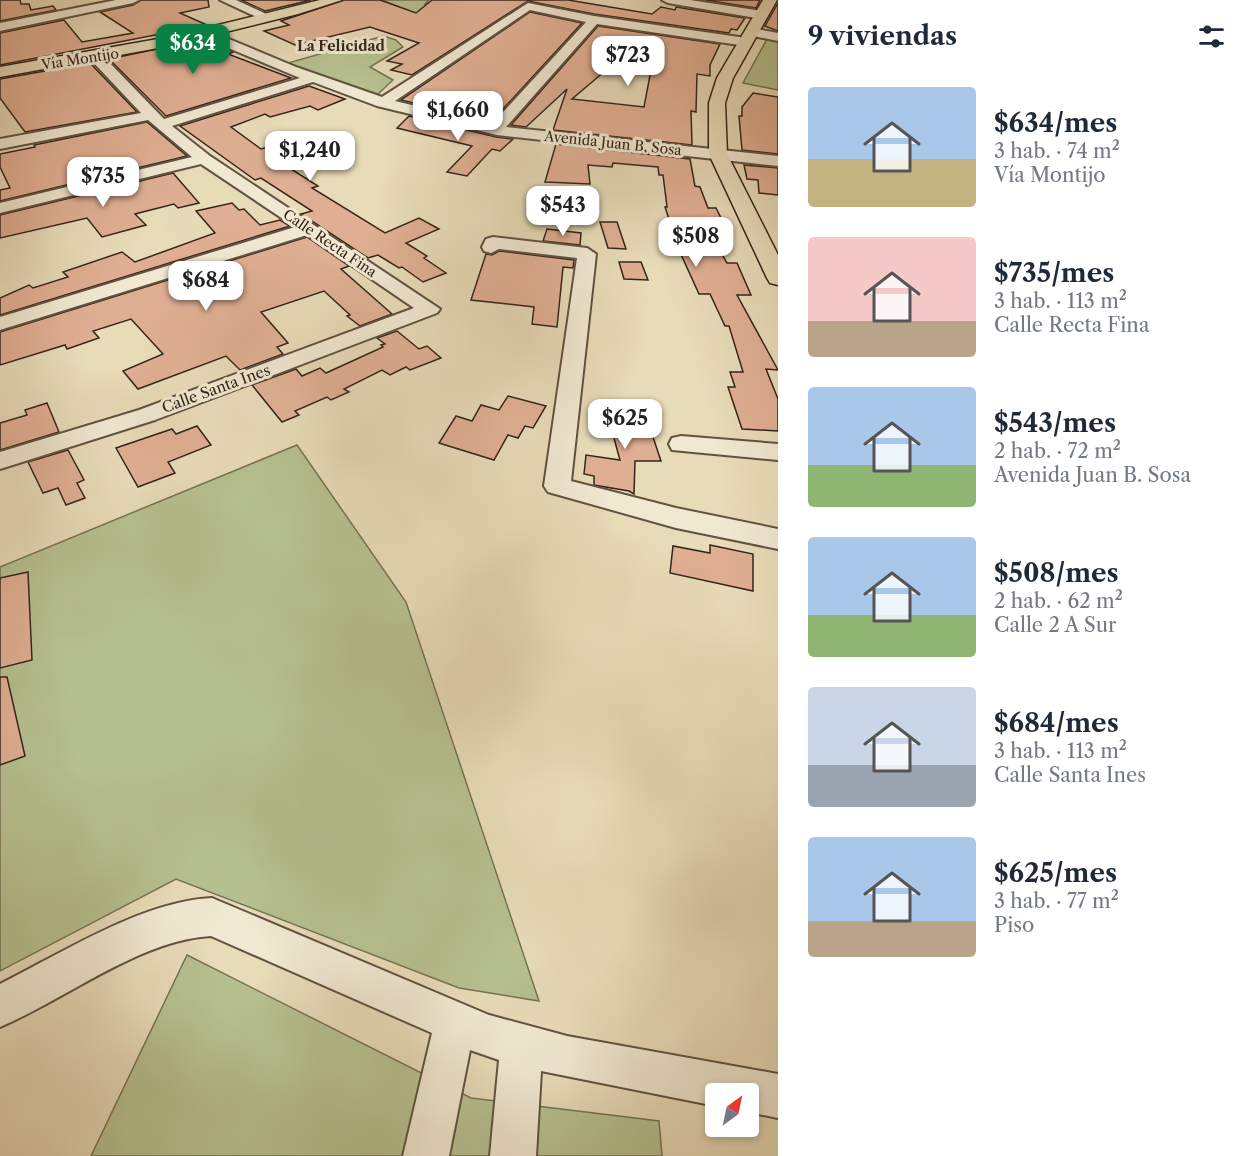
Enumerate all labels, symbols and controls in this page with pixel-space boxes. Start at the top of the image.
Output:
text: 9 viviendas [808,20,957,52]
icon: filters [1195,20,1228,53]
pin: $634 [157,24,229,75]
text: $634 [170,31,216,55]
pin: $723 [592,36,664,87]
district label: La Felicidad [297,37,386,55]
text: $723 [606,43,650,67]
street label: Vía Montijo [39,44,120,74]
pin: $1,660 [409,91,507,142]
text: $1,660 [427,98,489,122]
text: $634/mes [994,107,1117,139]
icon: home [856,111,928,183]
street label: Avenida Juan B. Sosa [542,127,683,159]
pin: $1,240 [261,131,359,182]
text: $1,240 [279,138,341,162]
text: 3 hab. · 74 m² [994,139,1120,163]
pin: $735 [67,157,139,208]
text: Vía Montijo [994,163,1106,187]
text: $735 [81,164,125,188]
pin: $543 [527,186,599,237]
text: $543 [540,193,586,217]
street label: Calle Recta Fina [280,205,381,281]
pin: $508 [660,217,732,268]
text: $508 [672,224,720,248]
text: $735/mes [994,257,1114,289]
pin: $684 [170,261,242,312]
icon: home [856,261,928,333]
text: $684 [182,268,230,292]
text: 3 hab. · 113 m² [994,289,1127,313]
text: Calle Recta Fina [994,313,1149,337]
street label: Calle Santa Ines [159,360,273,417]
pin: $625 [589,399,661,450]
text: $625 [602,406,648,430]
text: $543/mes [994,407,1116,439]
icon: home [856,411,928,483]
text: 2 hab. · 72 m² [994,439,1121,463]
text: Avenida Juan B. Sosa [994,463,1191,487]
text: $508/mes [994,557,1119,589]
icon: home [856,561,928,633]
text: 2 hab. · 62 m² [994,589,1123,613]
text: Calle 2 A Sur [994,613,1117,637]
text: $684/mes [994,707,1119,739]
icon: home [856,711,928,783]
text: 3 hab. · 113 m² [994,739,1127,763]
text: Calle Santa Ines [994,763,1146,787]
text: $625/mes [994,857,1117,889]
icon: home [856,861,928,933]
text: 3 hab. · 77 m² [994,889,1119,913]
text: Piso [994,913,1034,937]
north arrow [705,1083,759,1137]
map controls [705,1083,759,1137]

